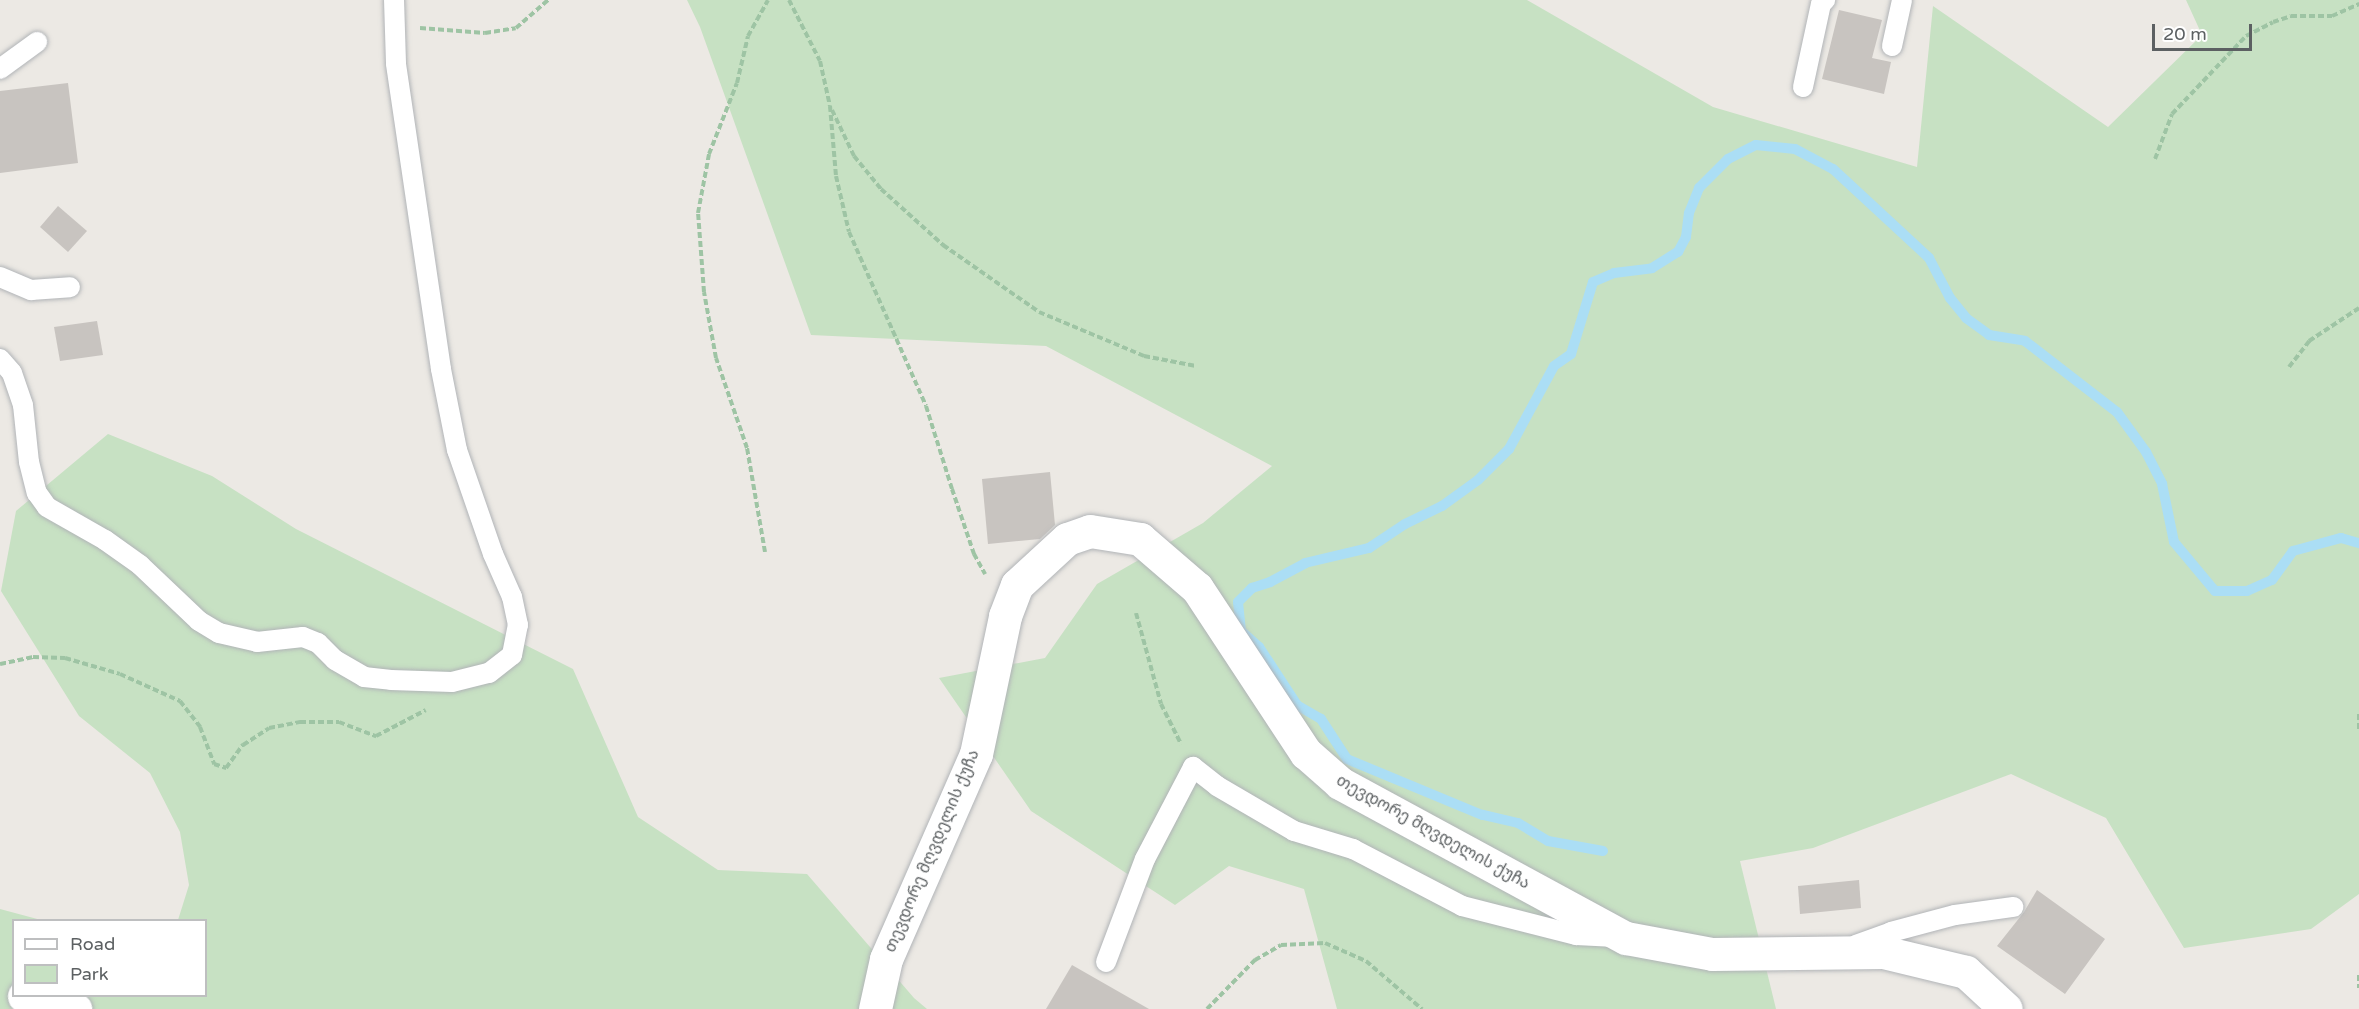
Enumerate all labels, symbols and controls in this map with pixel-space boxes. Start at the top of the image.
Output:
scale bar [2155,12,2256,50]
text: 20 m [2163,23,2207,45]
street label: თევდორე მღვდელის ქუჩა [881,747,983,955]
street label: თევდორე მღვდელის ქუჩა [1333,771,1533,893]
legend [12,919,207,997]
text: Road [70,933,115,955]
text: Park [70,963,108,985]

